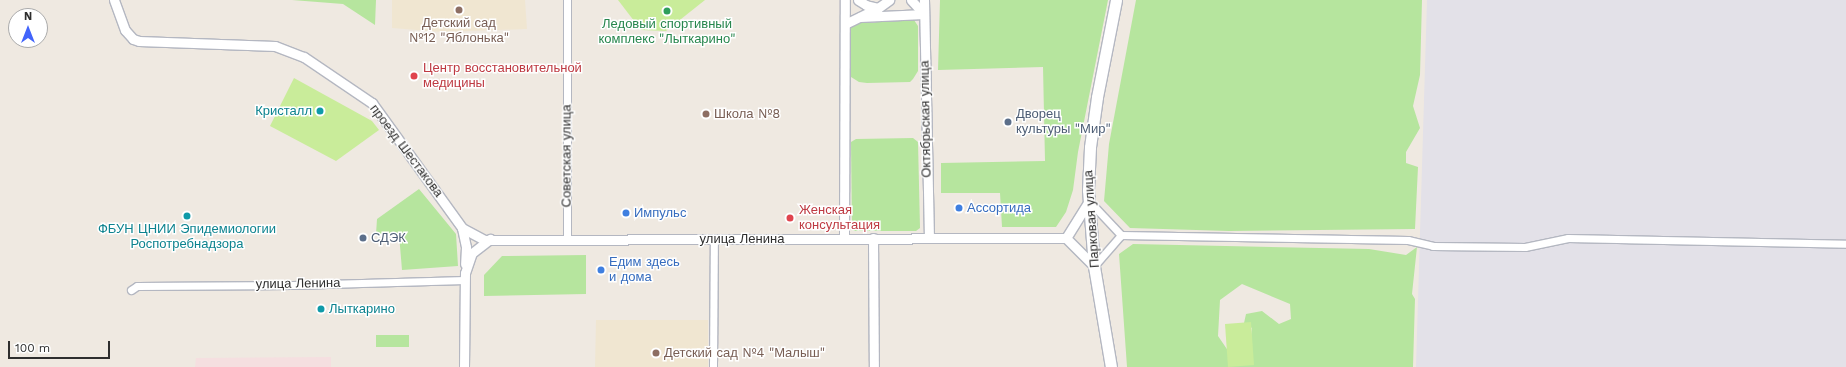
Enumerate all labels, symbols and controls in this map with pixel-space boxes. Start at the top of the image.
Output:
marker: Детский сад №12 "Яблонька" [454,5,464,15]
marker: Ледовый спортивный комплекс "Лыткарино" [662,6,672,16]
north arrow [8,8,48,48]
text: N [24,10,32,23]
place label: Детский сад №12 "Яблонька" [409,16,509,47]
place label: Ледовый спортивный комплекс "Лыткарино" [598,17,736,48]
street label: Октябрьская улица [917,60,935,178]
place label: Центр восстановительной медицины [423,61,582,92]
marker: Центр восстановительной медицины [408,70,420,82]
street label: проезд Шестакова [366,102,446,200]
place label: Кристалл [255,103,312,119]
street label: Советская улица [559,105,575,207]
marker: Кристалл [315,106,325,116]
place label: Школа №8 [714,106,780,122]
place label: Дворец культуры "Мир" [1016,107,1111,138]
marker: Школа №8 [701,109,711,119]
marker: Дворец культуры "Мир" [1003,117,1013,127]
street label: Парковая улица [1081,170,1103,268]
place label: Ассортида [967,200,1031,216]
place label: Женская консультация [799,203,880,234]
marker: Ассортида [954,203,964,213]
place label: Импульс [634,205,686,221]
marker: Импульс [621,208,631,218]
marker: ФБУН ЦНИИ Эпидемиологии Роспотребнадзора [182,211,192,221]
marker: Женская консультация [784,212,796,224]
place label: ФБУН ЦНИИ Эпидемиологии Роспотребнадзора [98,222,276,253]
place label: СДЭК [371,230,406,246]
street label: улица Ленина [700,231,784,247]
marker: СДЭК [358,233,368,243]
place label: Едим здесь и дома [609,255,680,286]
marker: Едим здесь и дома [596,265,606,275]
street label: улица Ленина [255,275,341,293]
place label: Лыткарино [329,301,395,317]
marker: Лыткарино [316,304,326,314]
scale bar [10,333,112,359]
text: 100 m [15,341,50,355]
place label: Детский сад №4 "Малыш" [664,345,825,361]
marker: Детский сад №4 "Малыш" [651,348,661,358]

